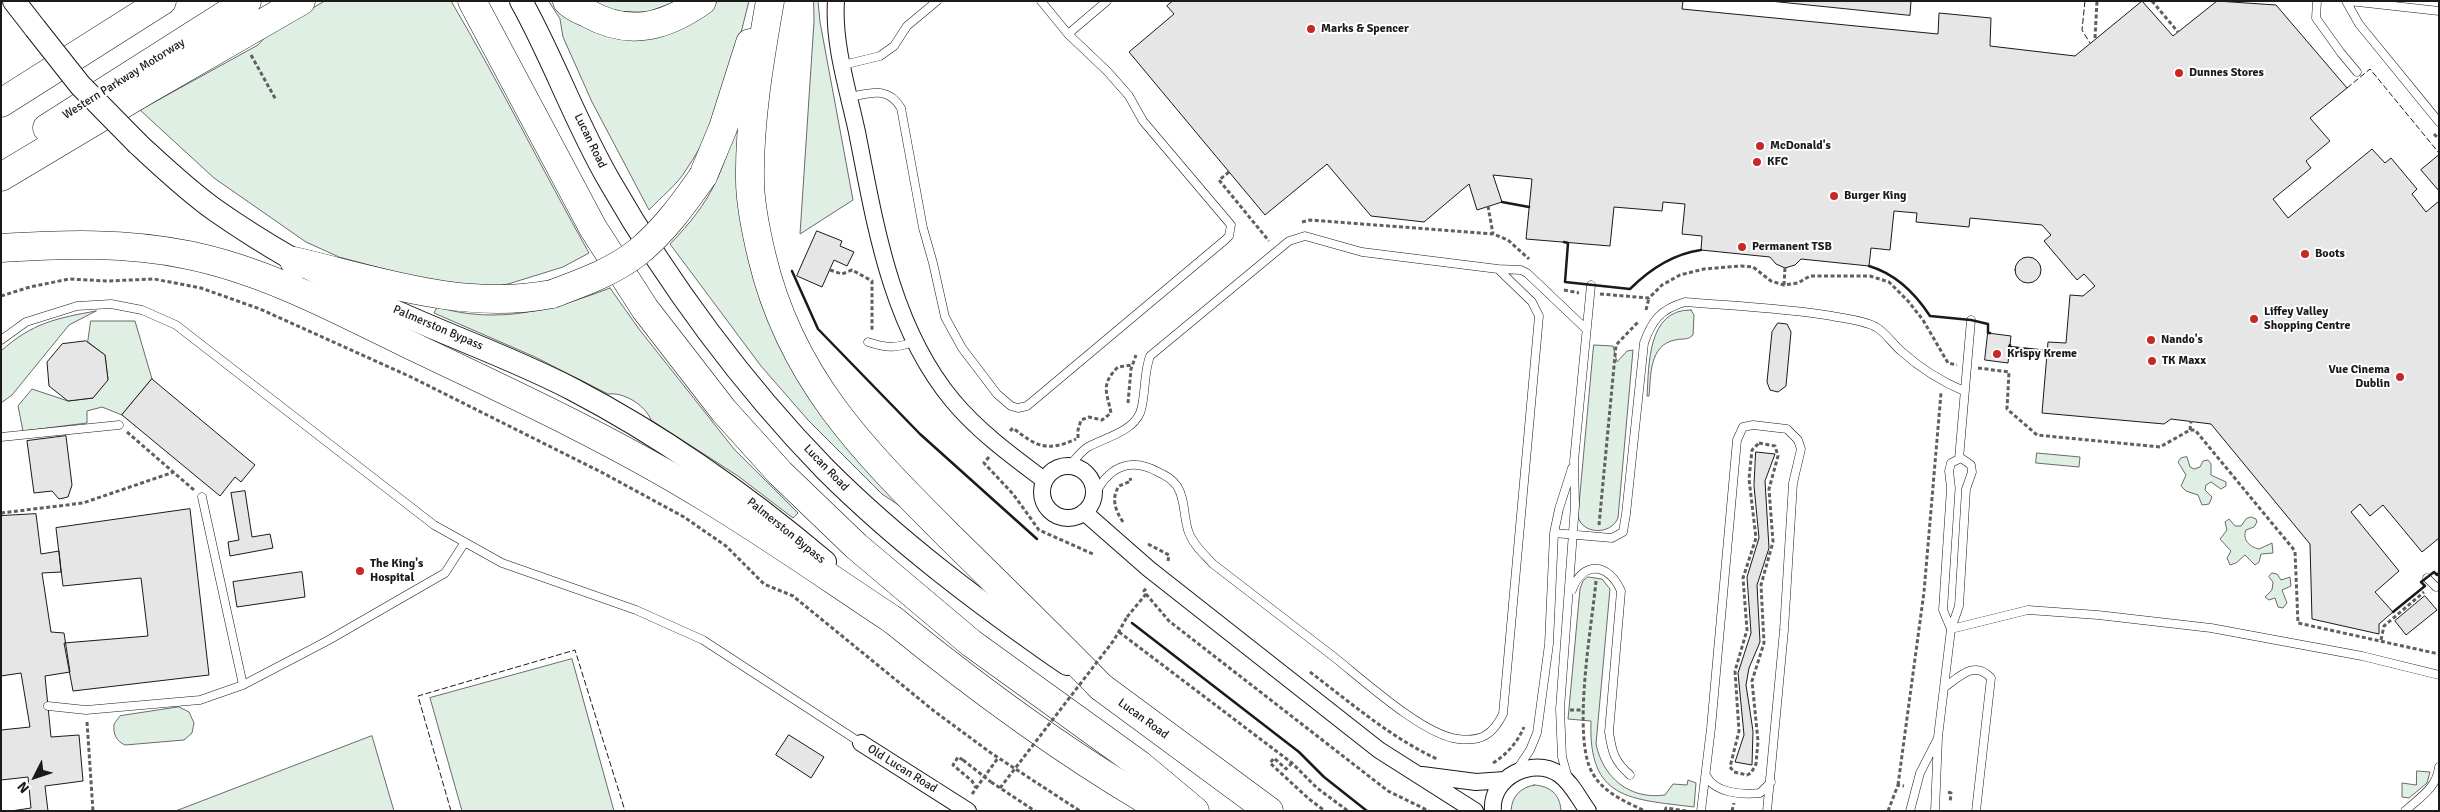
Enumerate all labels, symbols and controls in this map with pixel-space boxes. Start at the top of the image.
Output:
place label: Marks & Spencer [1321,22,1409,36]
marker: Marks & Spencer [1305,23,1317,35]
street label: Western Parkway Motorway [60,35,188,123]
place label: Dunnes Stores [2189,66,2264,80]
marker: Dunnes Stores [2173,67,2185,79]
street label: Lucan Road [571,111,609,171]
place label: McDonald's [1770,139,1831,153]
marker: McDonald's [1754,140,1766,152]
place label: KFC [1767,155,1788,169]
marker: KFC [1751,156,1763,168]
place label: Burger King [1844,189,1906,203]
marker: Burger King [1828,190,1840,202]
place label: Permanent TSB [1752,240,1832,254]
marker: Permanent TSB [1736,241,1748,253]
place label: Boots [2315,247,2345,261]
marker: Boots [2299,248,2311,260]
street label: Palmerston Bypass [391,303,485,353]
place label: Liffey Valley Shopping Centre [2264,305,2350,333]
marker: Liffey Valley Shopping Centre [2248,313,2260,325]
place label: Nando's [2161,333,2203,347]
marker: Nando's [2145,334,2157,346]
place label: Krispy Kreme [2007,347,2077,361]
marker: Krispy Kreme [1991,348,2003,360]
place label: TK Maxx [2162,354,2206,368]
marker: TK Maxx [2146,355,2158,367]
place label: Vue Cinema Dublin [2329,363,2390,391]
marker: Vue Cinema Dublin [2394,371,2406,383]
street label: Lucan Road [800,442,852,494]
street label: Palmerston Bypass [744,495,828,567]
place label: The King's Hospital [370,557,423,585]
marker: The King's Hospital [354,565,366,577]
street label: Lucan Road [1115,696,1171,742]
street label: Old Lucan Road [864,742,940,796]
north arrow [10,752,60,802]
text: N [14,778,33,796]

